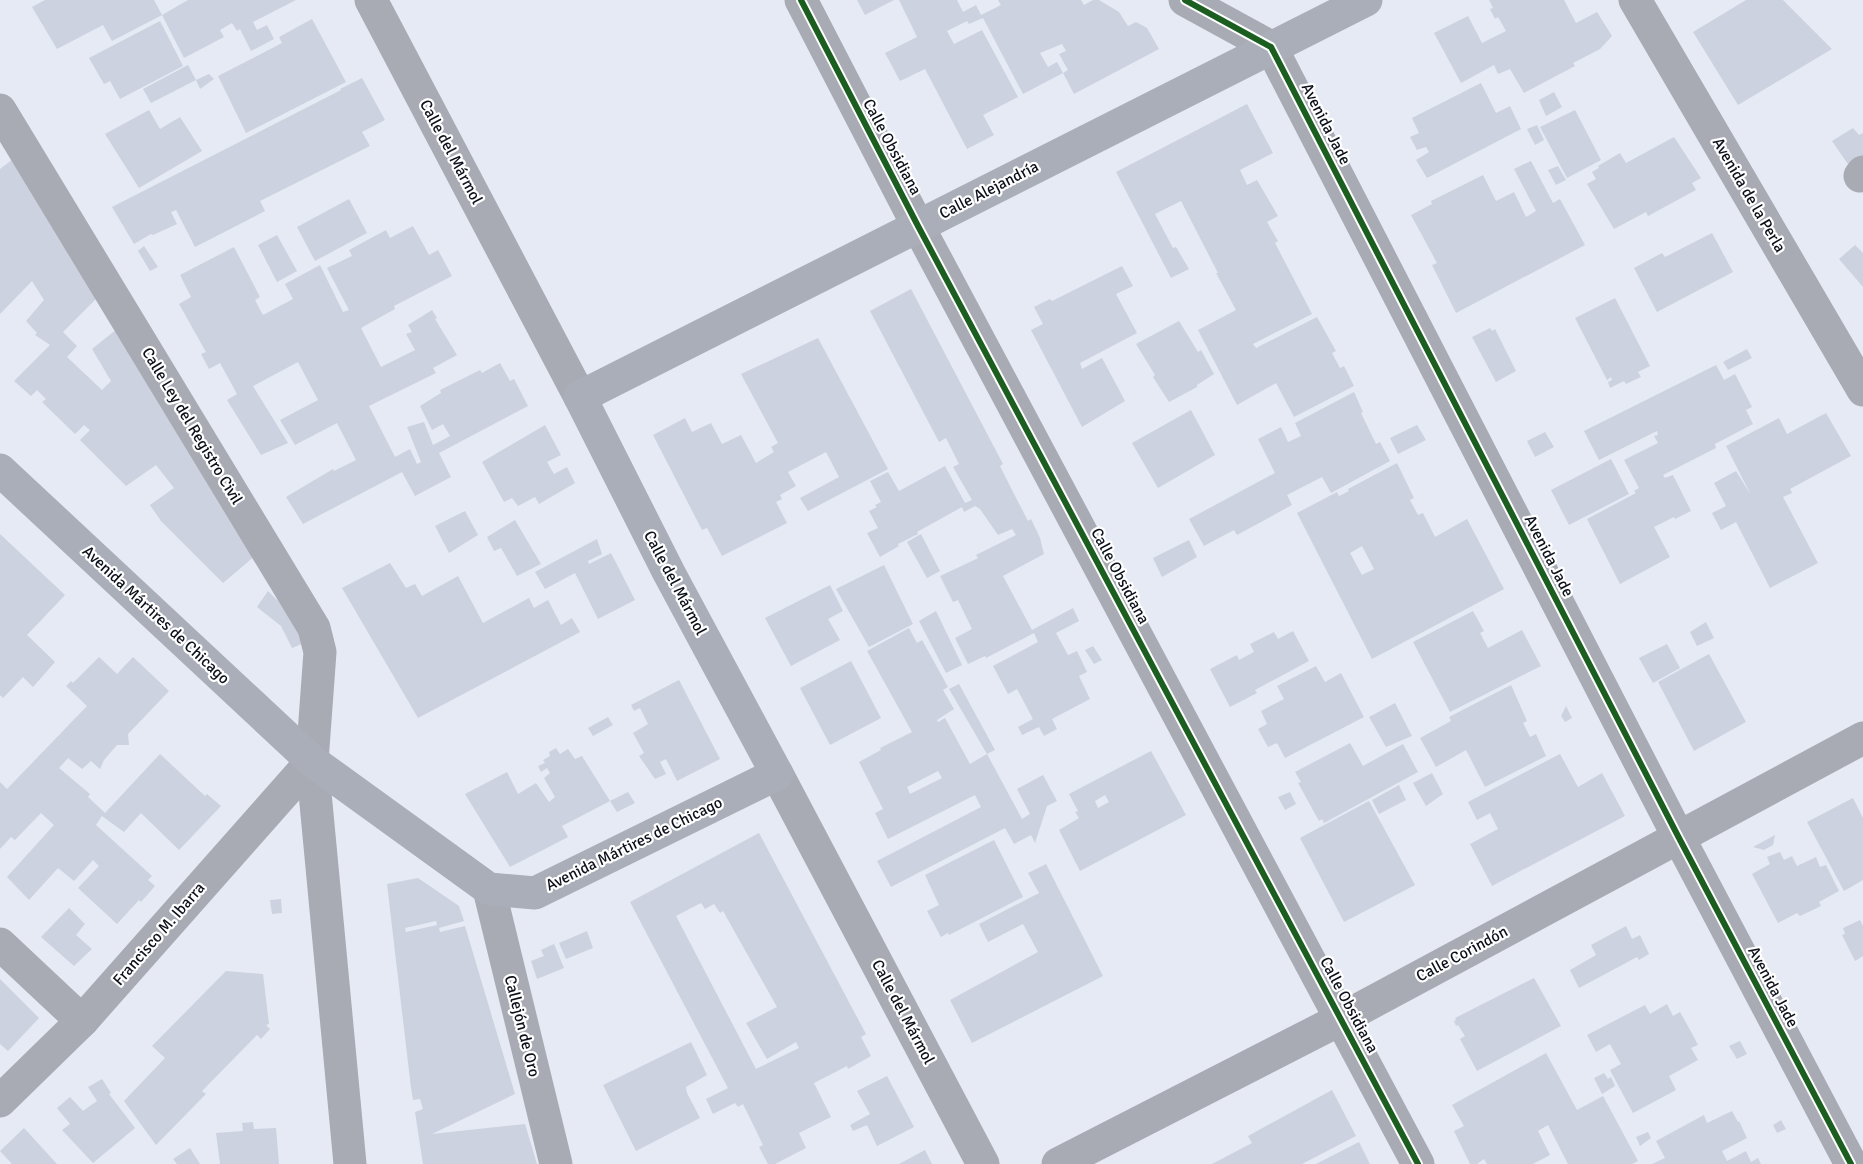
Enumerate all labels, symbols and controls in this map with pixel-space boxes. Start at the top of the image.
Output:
street label: Avenida Jade [1297,80,1355,168]
street label: Calle Obsidiana [858,95,926,199]
street label: Calle del Mármol [415,96,487,208]
street label: Avenida de la Perla [1708,134,1790,256]
street label: Calle Alejandría [936,156,1042,224]
street label: Calle Ley del Registro Civil [137,344,247,508]
street label: Avenida Jade [1520,512,1578,600]
street label: Calle Obsidiana [1086,524,1154,628]
street label: Calle del Mármol [639,527,711,639]
street label: Avenida Mártires de Chicago [78,541,234,689]
street label: Avenida Mártires de Chicago [542,792,726,896]
street label: Francisco M. Ibarra [109,878,209,990]
street label: Calle Corindón [1413,921,1511,987]
street label: Avenida Jade [1743,943,1803,1031]
street label: Calle Obsidiana [1315,953,1383,1057]
street label: Calle del Mármol [867,956,939,1068]
street label: Callejón de Oro [500,973,544,1079]

